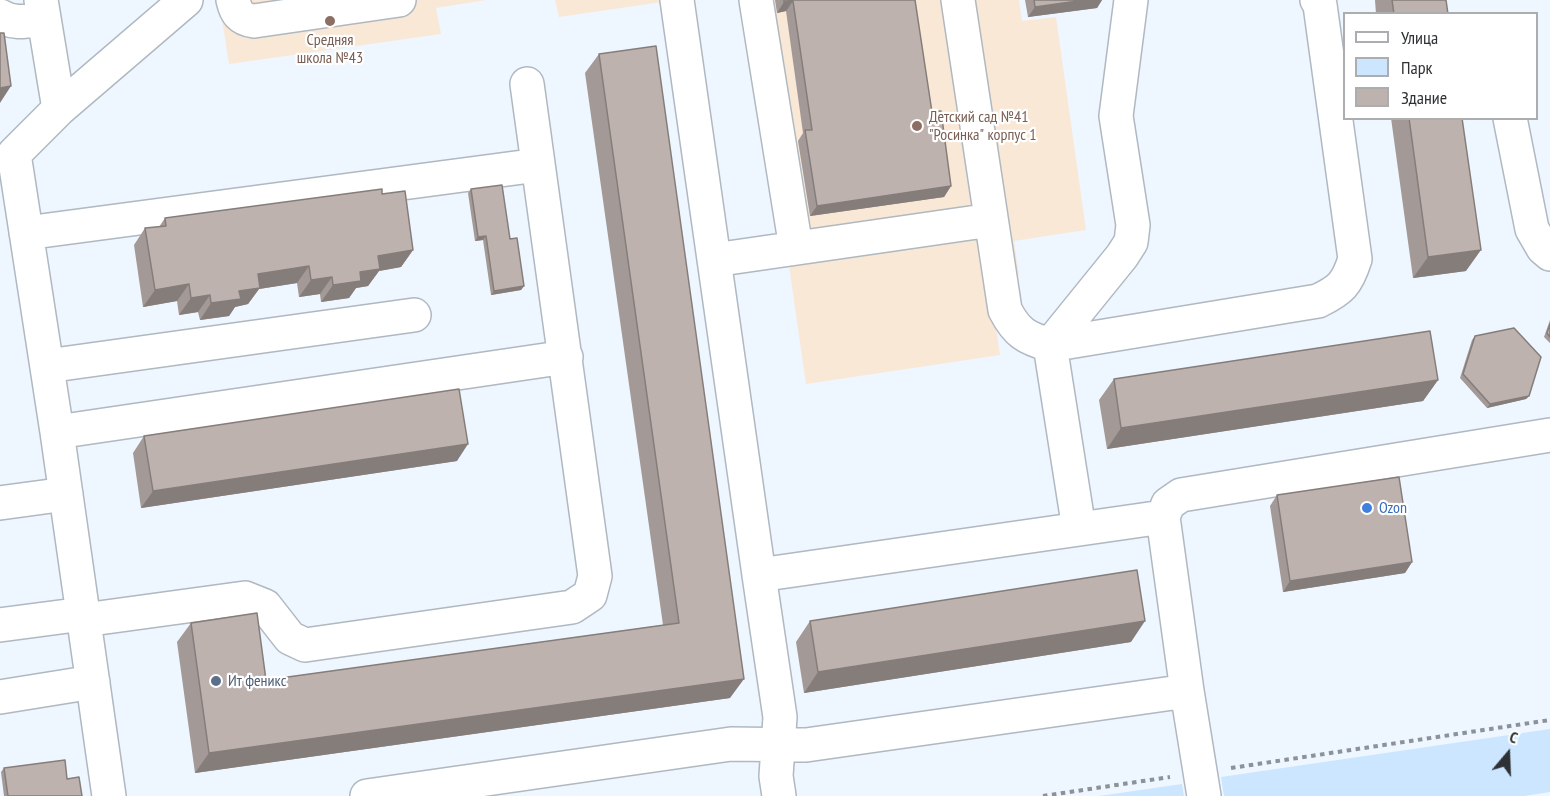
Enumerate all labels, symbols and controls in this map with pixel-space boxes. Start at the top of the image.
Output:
legend [1343,12,1538,120]
marker: Средняя школа №43 [323,14,337,28]
text: Улица [1401,26,1438,49]
place label: Средняя школа №43 [297,30,363,68]
text: Парк [1401,56,1432,79]
text: Здание [1401,86,1447,109]
place label: Детский сад №41 "Росинка" корпус 1 [929,107,1037,145]
marker: Детский сад №41 "Росинка" корпус 1 [910,119,924,133]
place label: Ozon [1379,498,1407,518]
marker: Ozon [1360,501,1374,515]
place label: Ит феникс [228,671,286,691]
marker: Ит феникс [209,674,223,688]
north arrow [1478,724,1538,784]
text: С [1507,726,1521,748]

